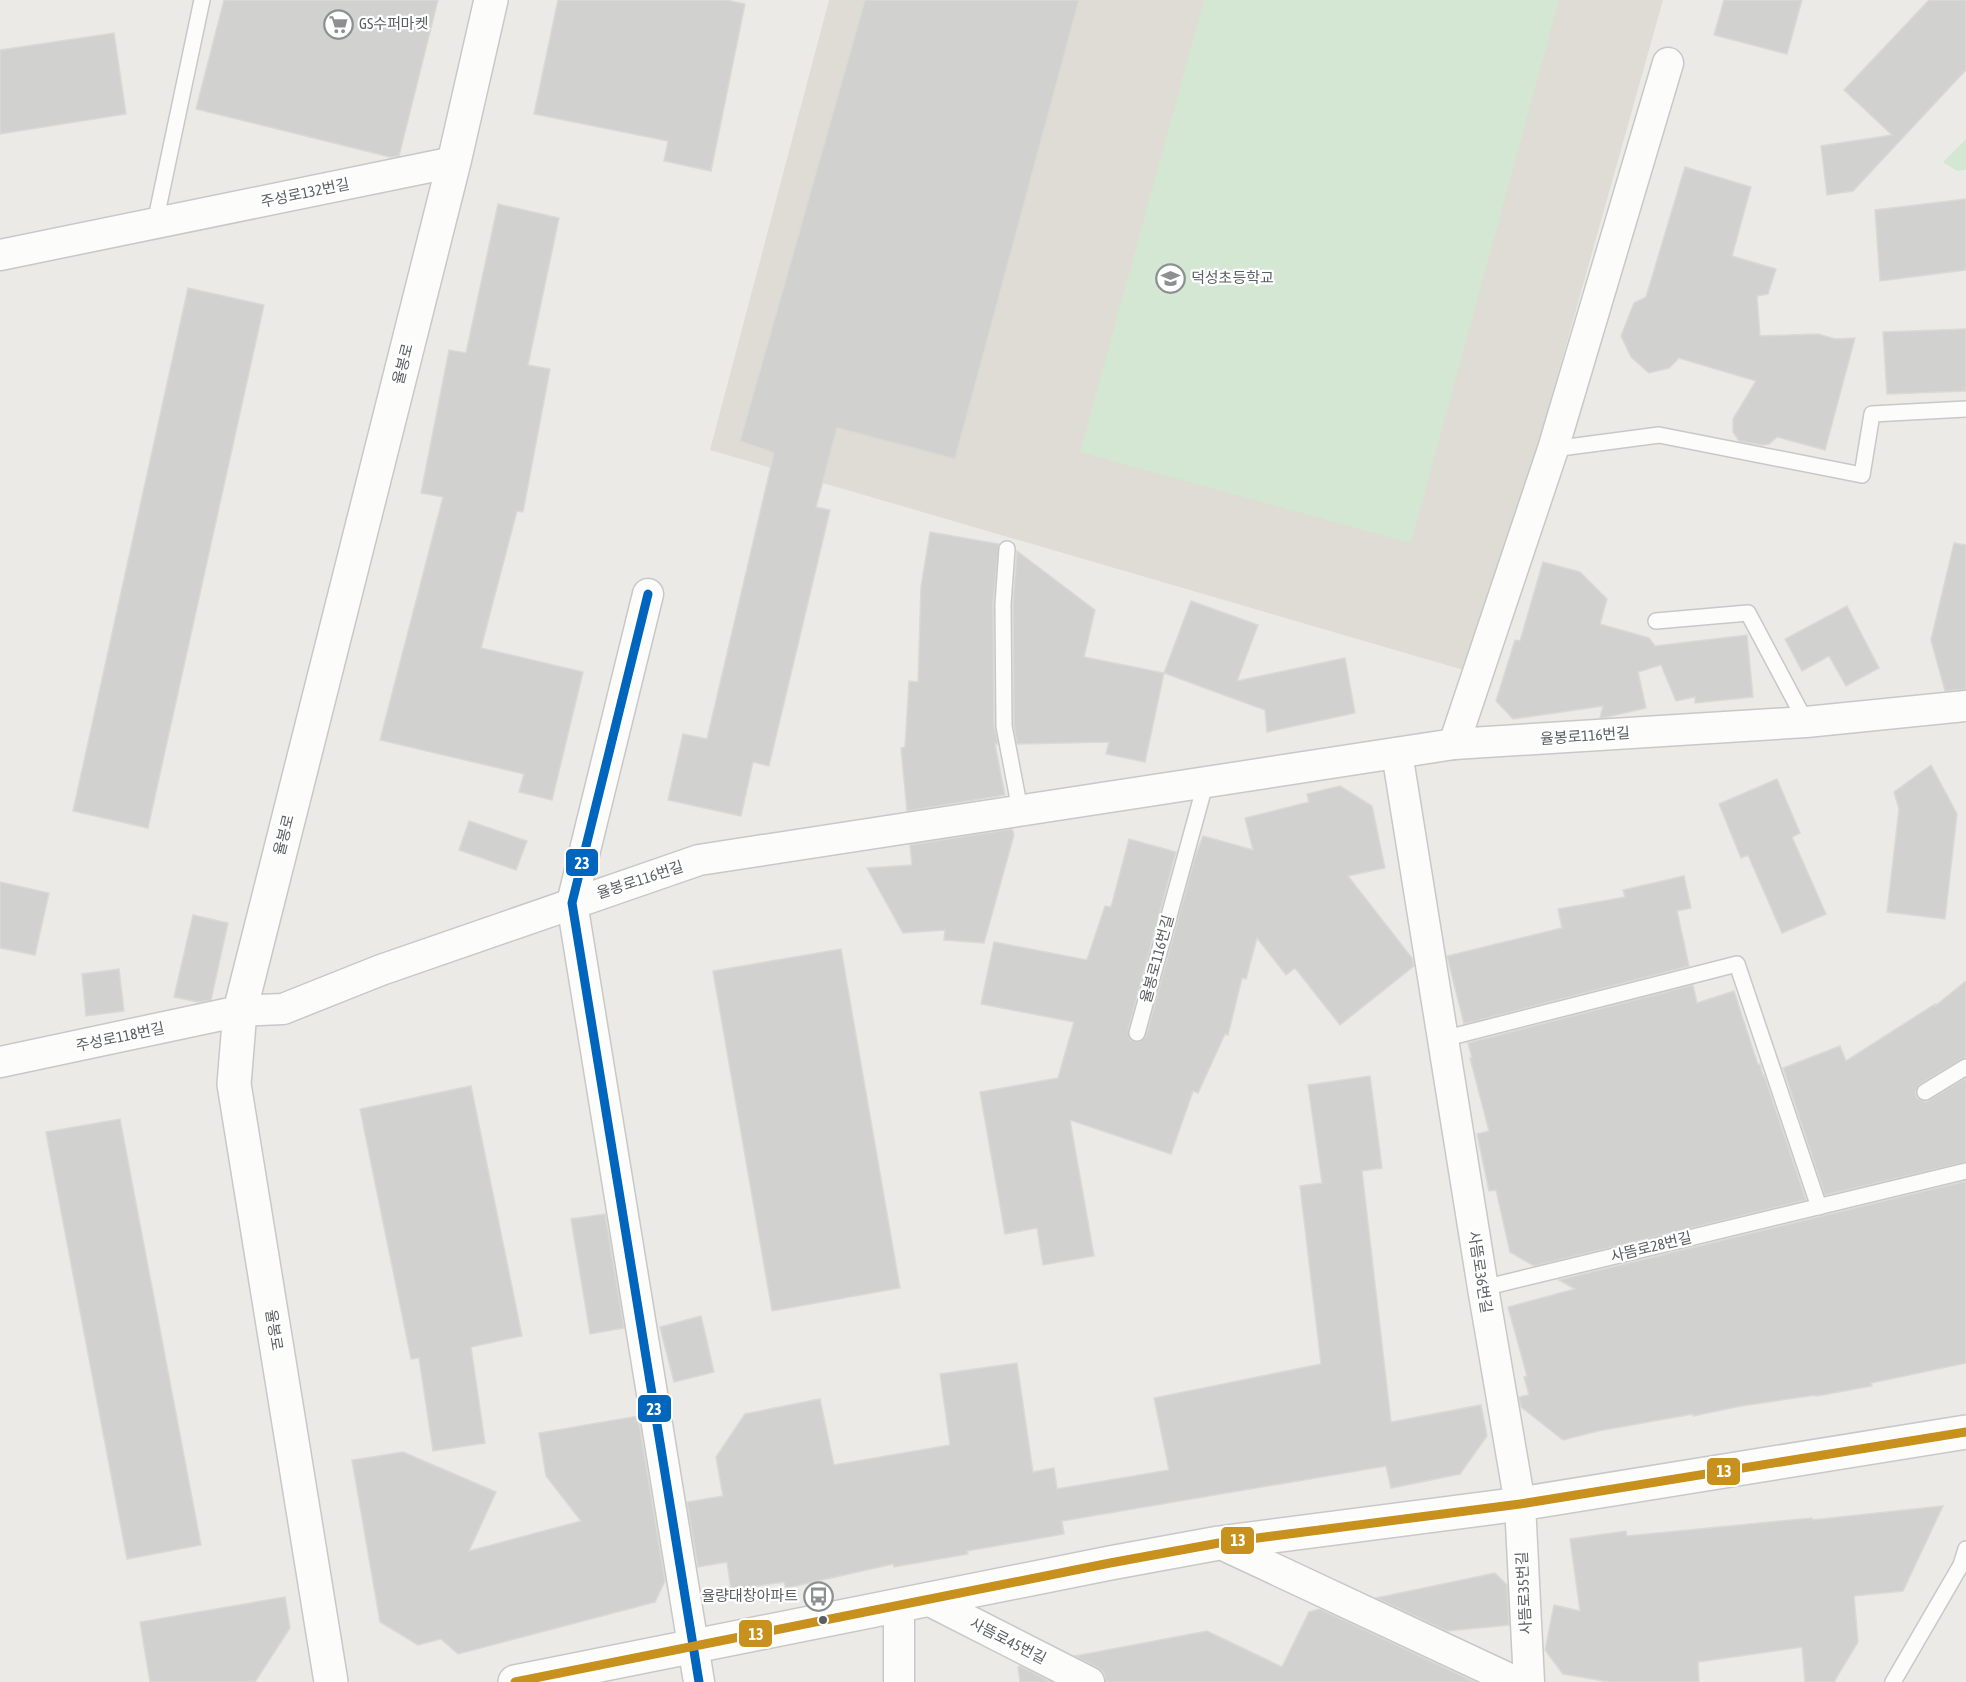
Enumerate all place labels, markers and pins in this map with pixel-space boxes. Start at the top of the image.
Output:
supermarket icon: GS수퍼마켓 [322,8,354,40]
place label: GS수퍼마켓 [359,15,428,32]
school or university icon: 덕성초등학교 [1154,262,1186,294]
place label: 덕성초등학교 [1191,269,1274,286]
bus stop icon: 율량대창아파트 [803,1580,835,1612]
place label: 율량대창아파트 [701,1587,798,1604]
unlabelled marker [817,1614,829,1626]

